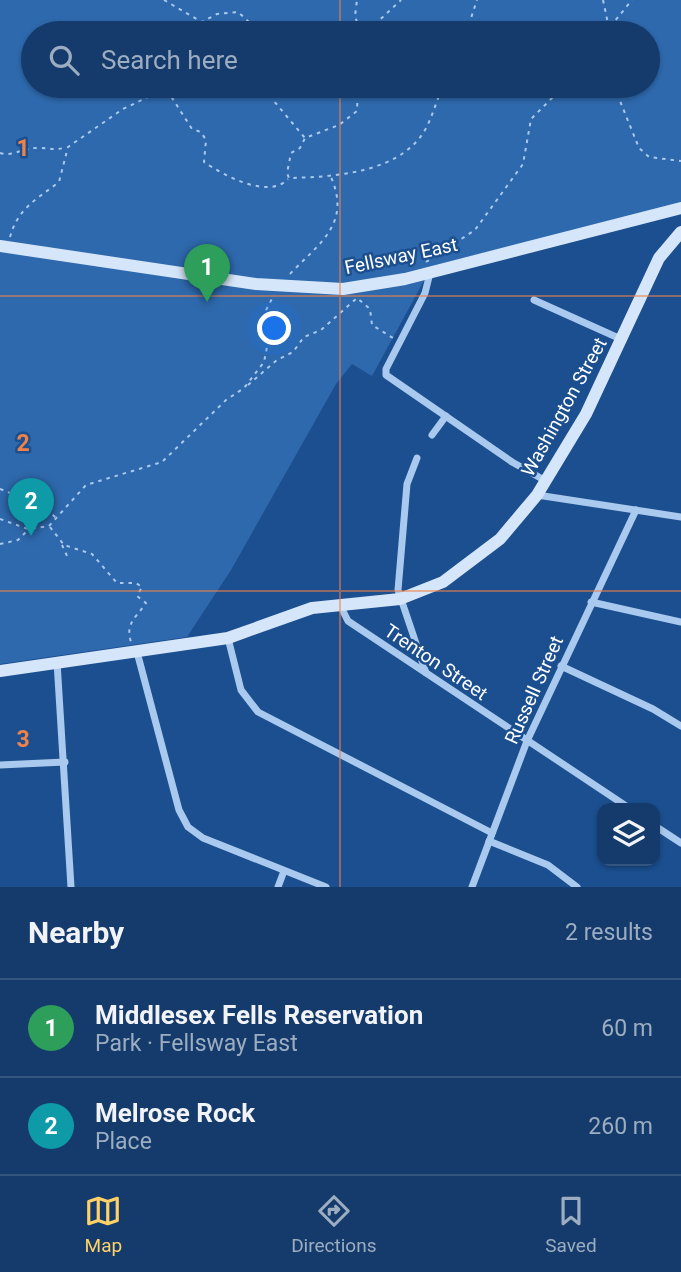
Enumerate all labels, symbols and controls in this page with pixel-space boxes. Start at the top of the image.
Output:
search box [21,21,660,98]
icon: search [45,41,83,79]
text: Search here [101,45,238,75]
text: 1 [16,135,30,162]
street label: Fellsway East [342,233,460,279]
pin: 1 [184,244,230,302]
your location [257,311,291,345]
street label: Washington Street [516,334,612,480]
text: 2 [16,430,30,457]
pin: 2 [8,478,54,536]
street label: Trenton Street [380,619,492,705]
street label: Russell Street [500,632,568,748]
text: 3 [16,726,30,753]
map controls [597,803,660,866]
button: layers [597,803,660,866]
text: Nearby [28,915,124,950]
text: 2 results [565,919,653,946]
text: Middlesex Fells Reservation [95,1000,423,1030]
text: 1 [44,1015,58,1042]
text: 60 m [601,1015,653,1042]
text: Park · Fellsway East [95,1030,298,1057]
text: Melrose Rock [95,1098,255,1128]
text: 2 [44,1113,58,1140]
text: 260 m [588,1113,653,1140]
text: Place [95,1128,152,1155]
tab: Map [84,1192,122,1257]
tab: Directions [291,1192,376,1257]
tab: Saved [545,1192,597,1257]

